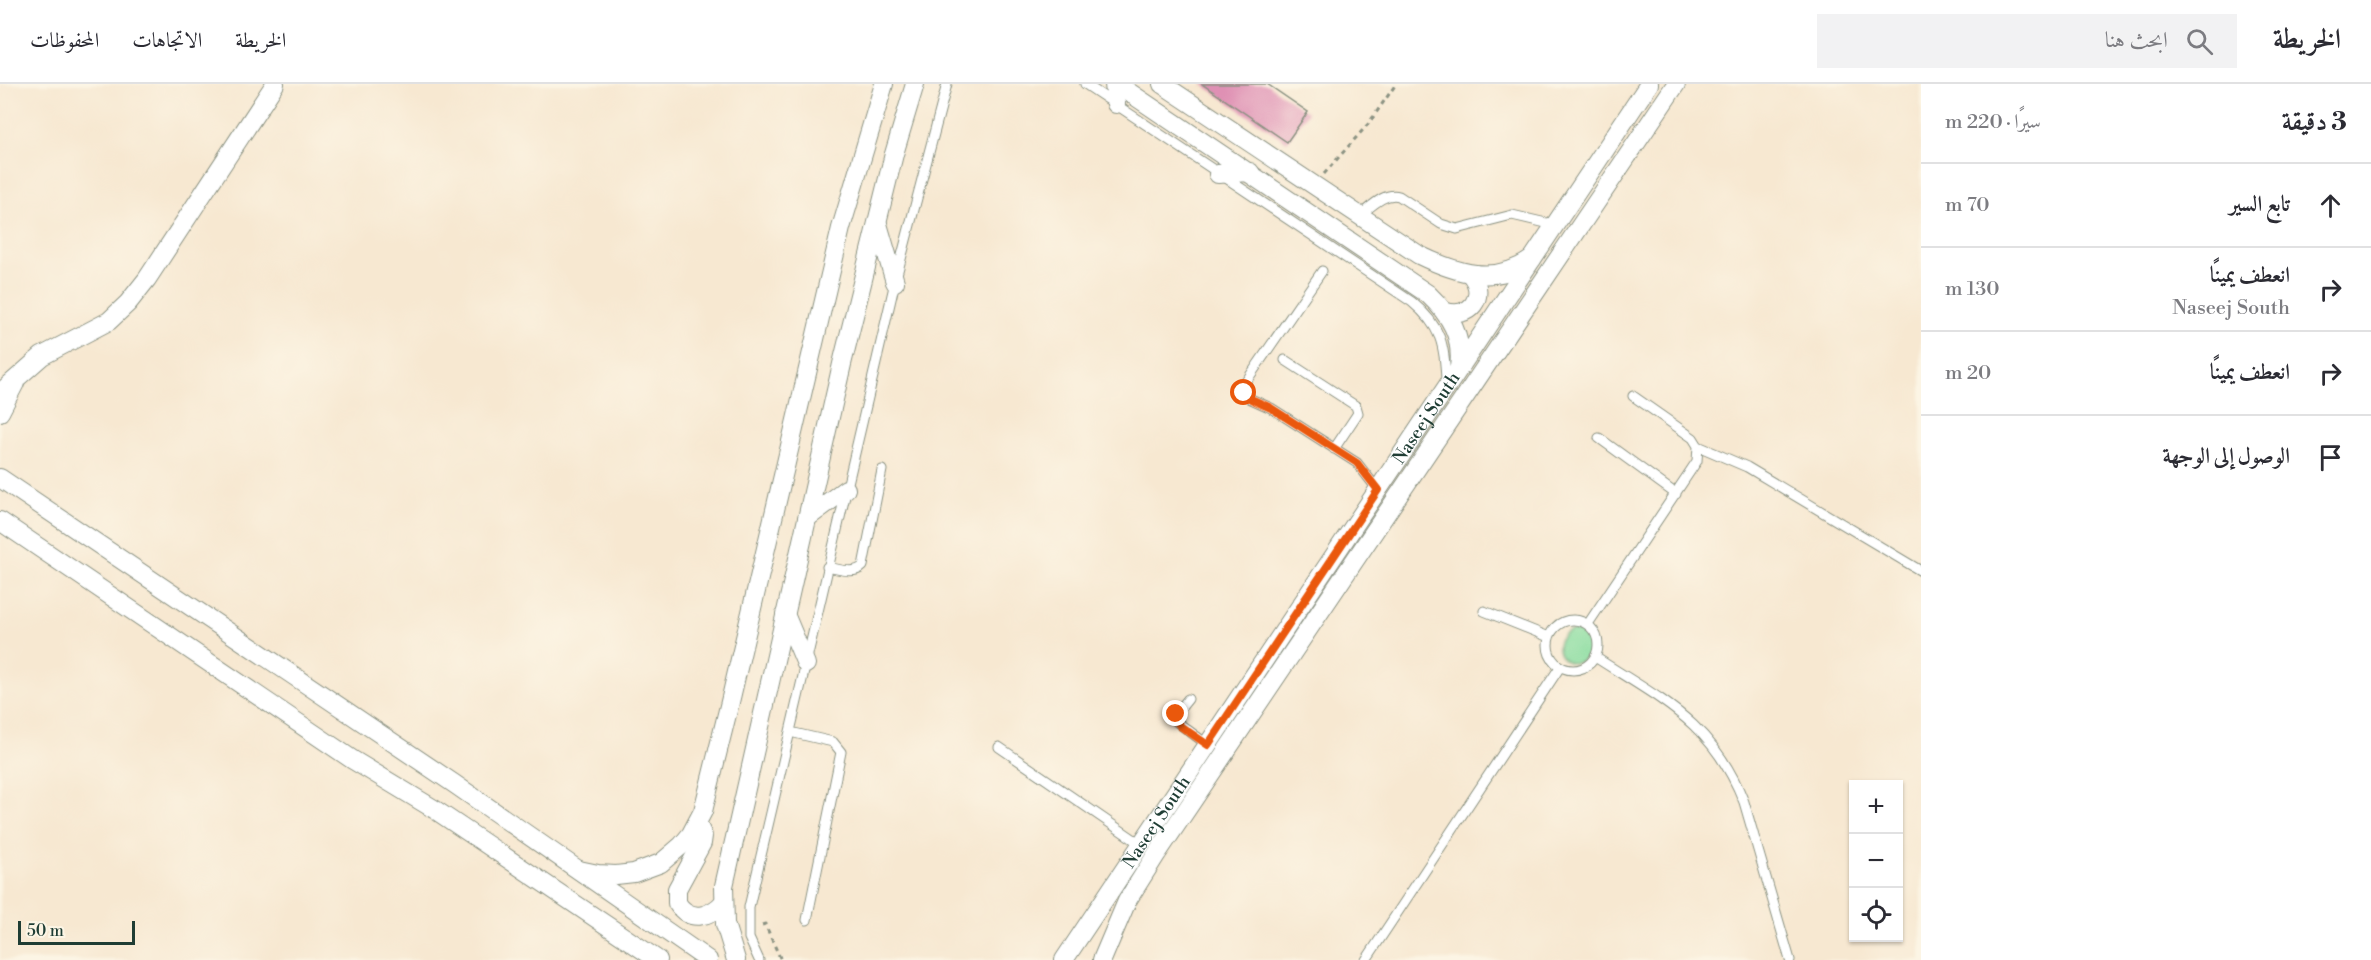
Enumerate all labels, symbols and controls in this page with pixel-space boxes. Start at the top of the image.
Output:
search box [1817,14,2237,68]
text: الخريطة [2273,22,2341,57]
icon: search [2183,25,2216,58]
text: ابحث هنا [2105,27,2168,54]
text: المحفوظات [30,28,99,54]
text: الاتجاهات [132,28,202,54]
text: الخريطة [235,28,286,54]
text: 3 دقيقة [2282,106,2347,138]
text: سيرًا · 220 m [1945,110,2041,135]
icon: ahead [2314,189,2347,222]
text: تابع السير [2229,191,2290,218]
text: 70 m [1945,193,1990,218]
text: انعطف يمينًا [2210,262,2290,289]
icon: right [2314,273,2347,306]
text: 130 m [1945,277,2000,302]
text: Naseej South [2172,296,2290,321]
icon: right [2314,357,2347,390]
text: انعطف يمينًا [2210,359,2290,386]
text: 20 m [1945,361,1991,386]
street label: Naseej South [1388,367,1466,469]
route start [1230,379,1256,405]
icon: arrive [2314,441,2347,474]
text: الوصول إلى الوجهة [2162,443,2290,470]
route end [1162,700,1188,726]
street label: Naseej South [1118,772,1196,873]
map controls [1849,780,1903,942]
button: + [1849,780,1903,834]
button: − [1849,834,1903,888]
button: locate [1849,888,1903,942]
scale bar [18,918,135,946]
text: 50 m [27,921,64,941]

